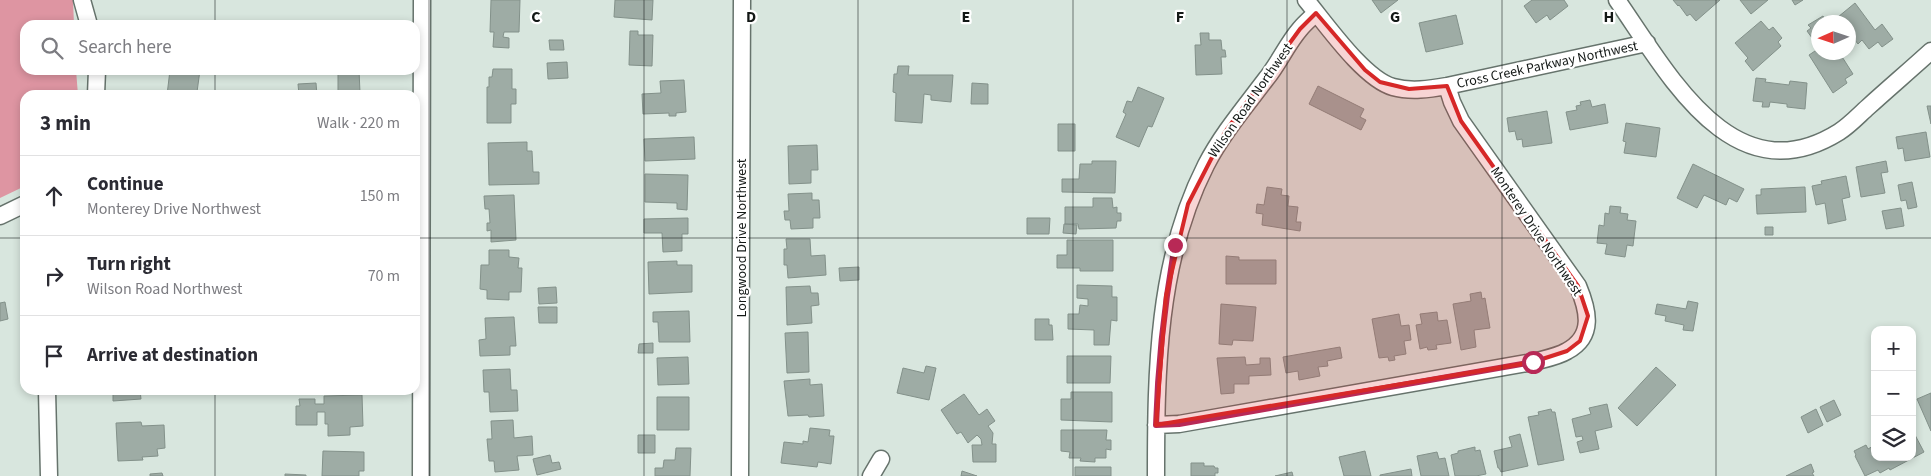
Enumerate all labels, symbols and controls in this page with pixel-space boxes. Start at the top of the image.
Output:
text: C [531,6,541,28]
text: D [746,6,756,28]
text: E [962,6,970,28]
text: F [1176,6,1184,28]
text: G [1390,6,1400,28]
text: H [1604,6,1614,28]
north arrow [1811,15,1856,60]
search box [20,20,420,75]
icon: search [38,34,66,62]
text: Search here [78,34,172,61]
street label: Cross Creek Parkway Northwest [1455,36,1640,94]
street label: Wilson Road Northwest [1204,39,1298,162]
text: 3 min [40,108,91,138]
text: Walk · 220 m [317,112,400,134]
street label: Longwood Drive Northwest [732,158,752,317]
street label: Monterey Drive Northwest [1485,163,1587,300]
text: Continue [87,171,164,198]
icon: ahead [40,182,68,210]
text: 150 m [360,185,400,207]
text: Monterey Drive Northwest [87,198,261,220]
route end [1164,234,1187,257]
text: Turn right [87,251,171,278]
icon: right [40,262,68,290]
text: 70 m [368,265,400,287]
text: Wilson Road Northwest [87,278,242,300]
map controls [1871,326,1916,461]
button: + [1871,326,1916,371]
icon: arrive [40,342,68,370]
text: Arrive at destination [87,342,258,369]
route start [1522,351,1545,374]
button: − [1871,371,1916,416]
button: layers [1871,416,1916,461]

